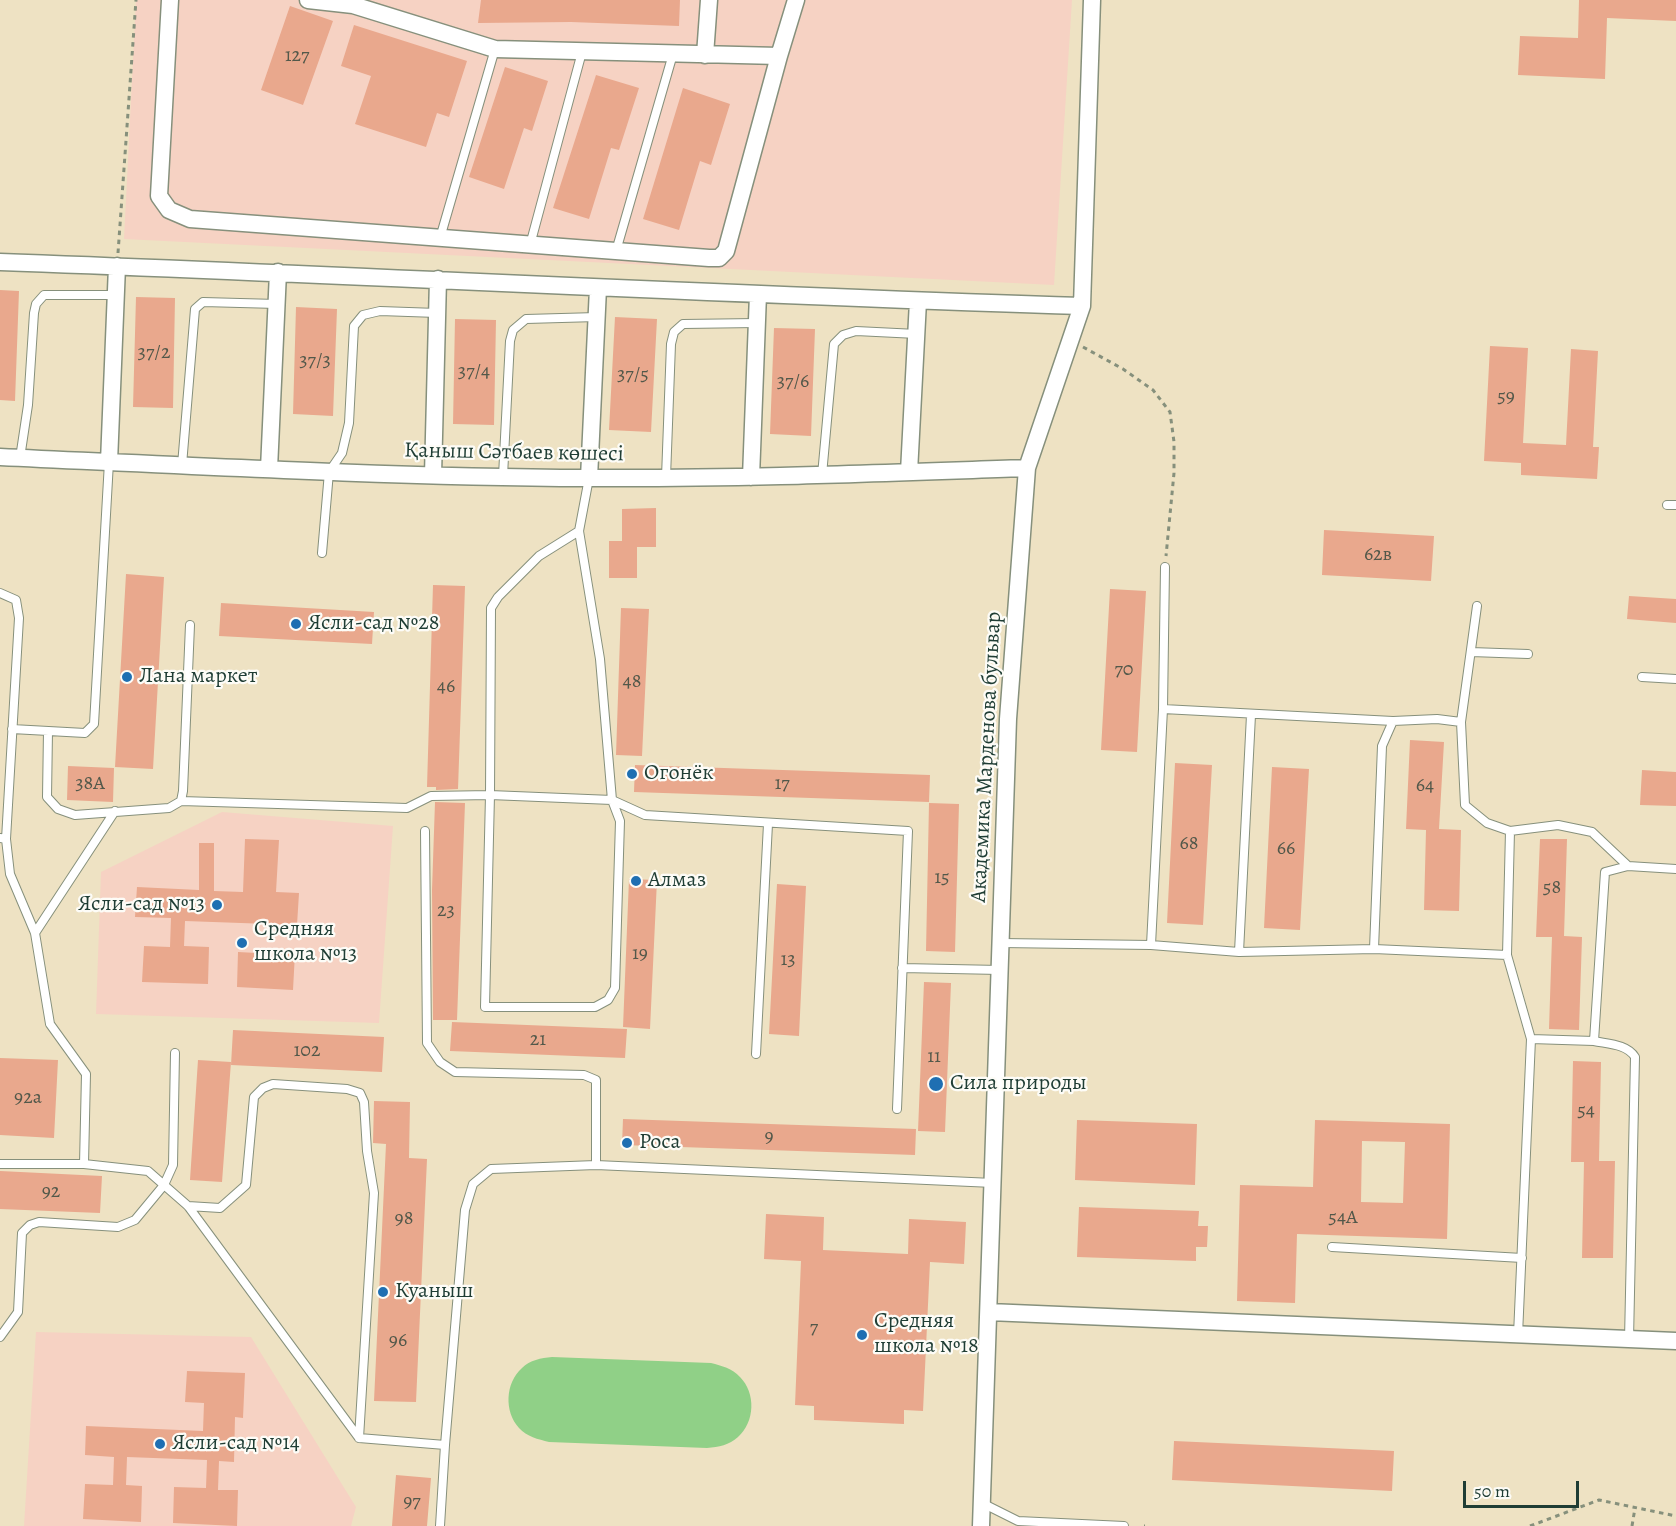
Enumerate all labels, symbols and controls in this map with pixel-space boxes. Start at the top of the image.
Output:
house number: 127 [285,44,309,68]
house number: 37/2 [138,341,170,365]
house number: 37/3 [299,349,331,373]
house number: 37/4 [458,360,490,384]
house number: 37/5 [617,363,649,387]
house number: 37/6 [777,370,809,394]
house number: 59 [1497,385,1515,409]
street label: Қаныш Сәтбаев көшесі [404,438,624,468]
house number: 62в [1364,543,1392,567]
place label: Ясли-сад №28 [308,611,439,637]
street label: Академика Марденова бульвар [966,611,1008,903]
marker: Ясли-сад №28 [289,617,303,631]
house number: 70 [1114,658,1134,682]
place label: Лана маркет [139,664,258,690]
marker: Лана маркет [120,670,134,684]
house number: 48 [623,670,641,694]
house number: 46 [437,675,455,699]
place label: Огонёк [644,761,714,787]
marker: Огонёк [625,767,639,781]
house number: 38А [75,772,105,796]
house number: 17 [774,772,790,796]
house number: 64 [1416,774,1434,798]
house number: 68 [1180,832,1198,856]
house number: 66 [1277,837,1295,861]
house number: 15 [934,866,950,890]
place label: Алмаз [648,868,706,894]
marker: Алмаз [629,874,643,888]
house number: 58 [1543,876,1561,900]
place label: Ясли-сад №13 [78,892,205,918]
marker: Ясли-сад №13 [210,898,224,912]
house number: 23 [437,899,455,923]
place label: Средняя школа №13 [254,917,357,968]
marker: Средняя школа №13 [235,936,249,950]
house number: 19 [632,942,648,966]
house number: 13 [780,948,796,972]
house number: 21 [530,1028,546,1052]
house number: 102 [294,1039,320,1063]
house number: 11 [927,1045,941,1069]
place label: Сила природы [950,1071,1087,1097]
marker: Сила природы [927,1075,945,1093]
house number: 92а [14,1086,42,1110]
house number: 54 [1577,1099,1595,1123]
house number: 9 [764,1125,774,1149]
place label: Роса [639,1130,681,1156]
marker: Роса [620,1136,634,1150]
house number: 92 [42,1180,60,1204]
house number: 54А [1328,1206,1358,1230]
house number: 98 [395,1207,413,1231]
place label: Куаныш [395,1279,474,1305]
marker: Куаныш [376,1285,390,1299]
place label: Средняя школа №18 [874,1309,979,1360]
house number: 7 [810,1316,818,1340]
marker: Средняя школа №18 [855,1328,869,1342]
house number: 96 [389,1329,407,1353]
place label: Ясли-сад №14 [172,1431,300,1457]
marker: Ясли-сад №14 [153,1437,167,1451]
scale bar [1466,1469,1582,1507]
text: 50 m [1474,1479,1510,1503]
house number: 97 [403,1490,421,1514]

